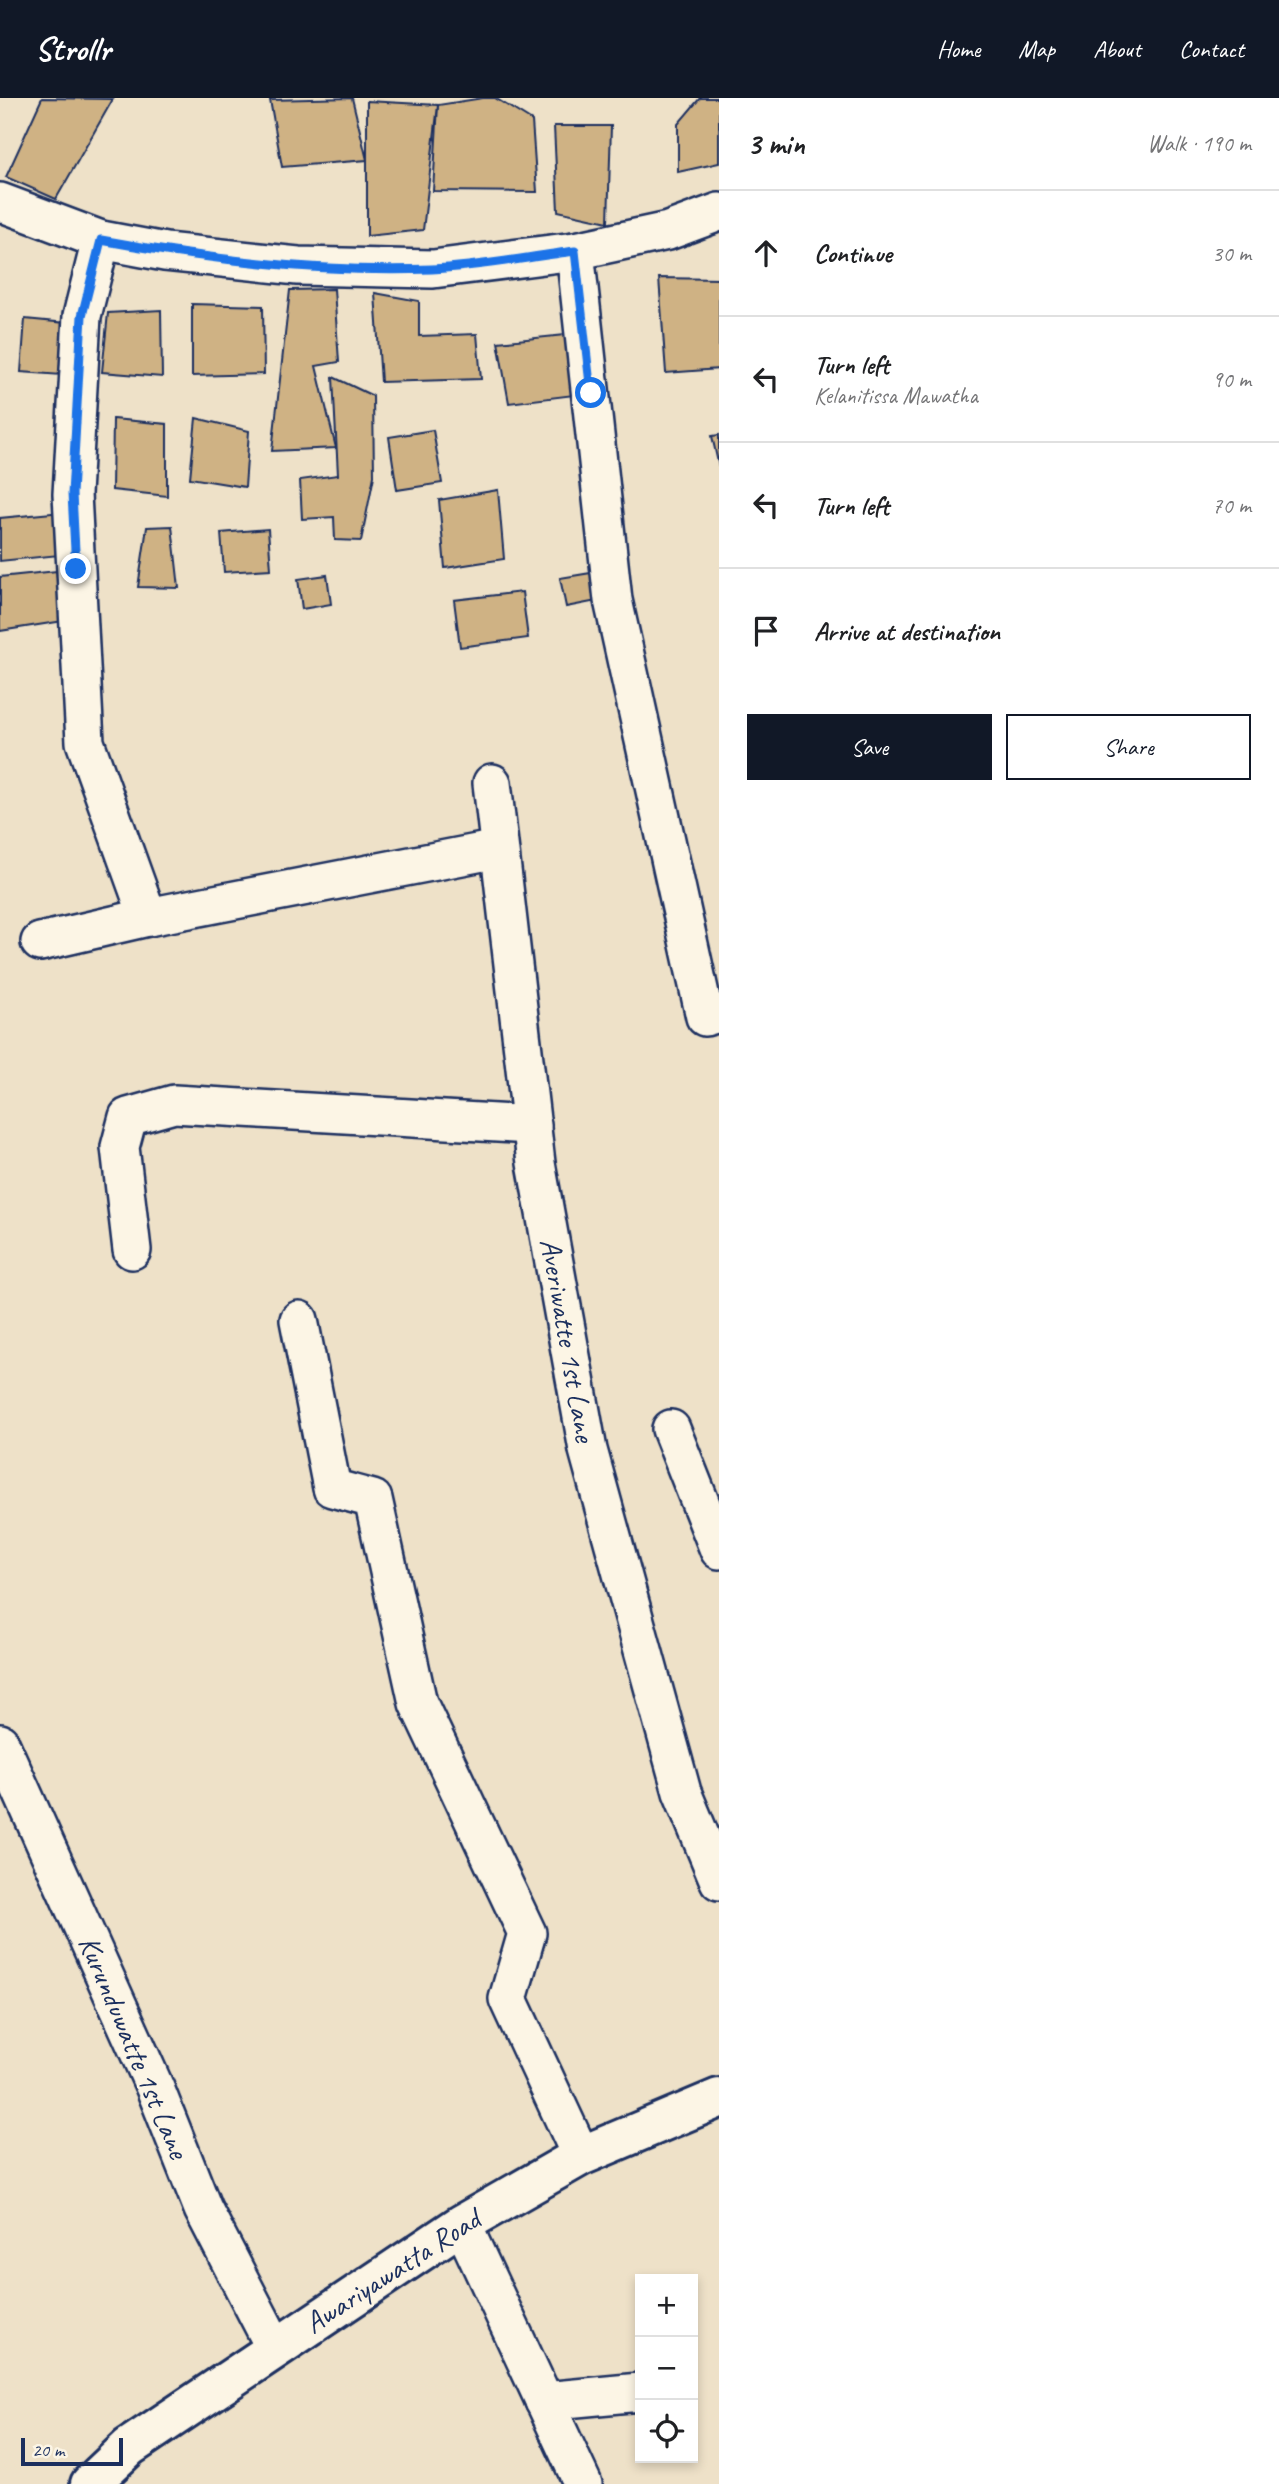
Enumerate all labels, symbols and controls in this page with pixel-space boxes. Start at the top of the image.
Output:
text: Strollr [35,28,110,70]
text: Home [937,34,980,64]
text: Map [1018,34,1055,64]
text: About [1093,34,1141,64]
text: Contact [1179,34,1244,64]
text: 3 min [747,125,804,163]
text: Walk · 190 m [1147,129,1251,158]
icon: ahead [747,234,785,272]
text: Continue [814,237,892,270]
text: 30 m [1212,239,1251,268]
text: Turn left [814,348,889,381]
icon: left [747,360,785,398]
text: 90 m [1212,365,1251,394]
route start [575,377,606,408]
text: Kelanitissa Mawatha [814,381,978,410]
icon: left [747,486,785,524]
text: Turn left [814,489,889,522]
text: 70 m [1212,491,1251,520]
route end [60,553,91,584]
icon: arrive [747,612,785,650]
text: Arrive at destination [814,615,1000,648]
button: Save [747,714,992,780]
button: Share [1006,714,1251,780]
street label: Averiwatte 1st Lane [531,1235,605,1447]
street label: Kurunduwatte 1st Lane [70,1930,199,2166]
street label: Awariyawatta Road [297,2198,490,2342]
map controls [635,2274,698,2463]
button: + [635,2274,698,2337]
button: − [635,2337,698,2400]
button: locate [635,2400,698,2463]
scale bar [21,2435,122,2467]
text: 20 m [32,2438,64,2462]

